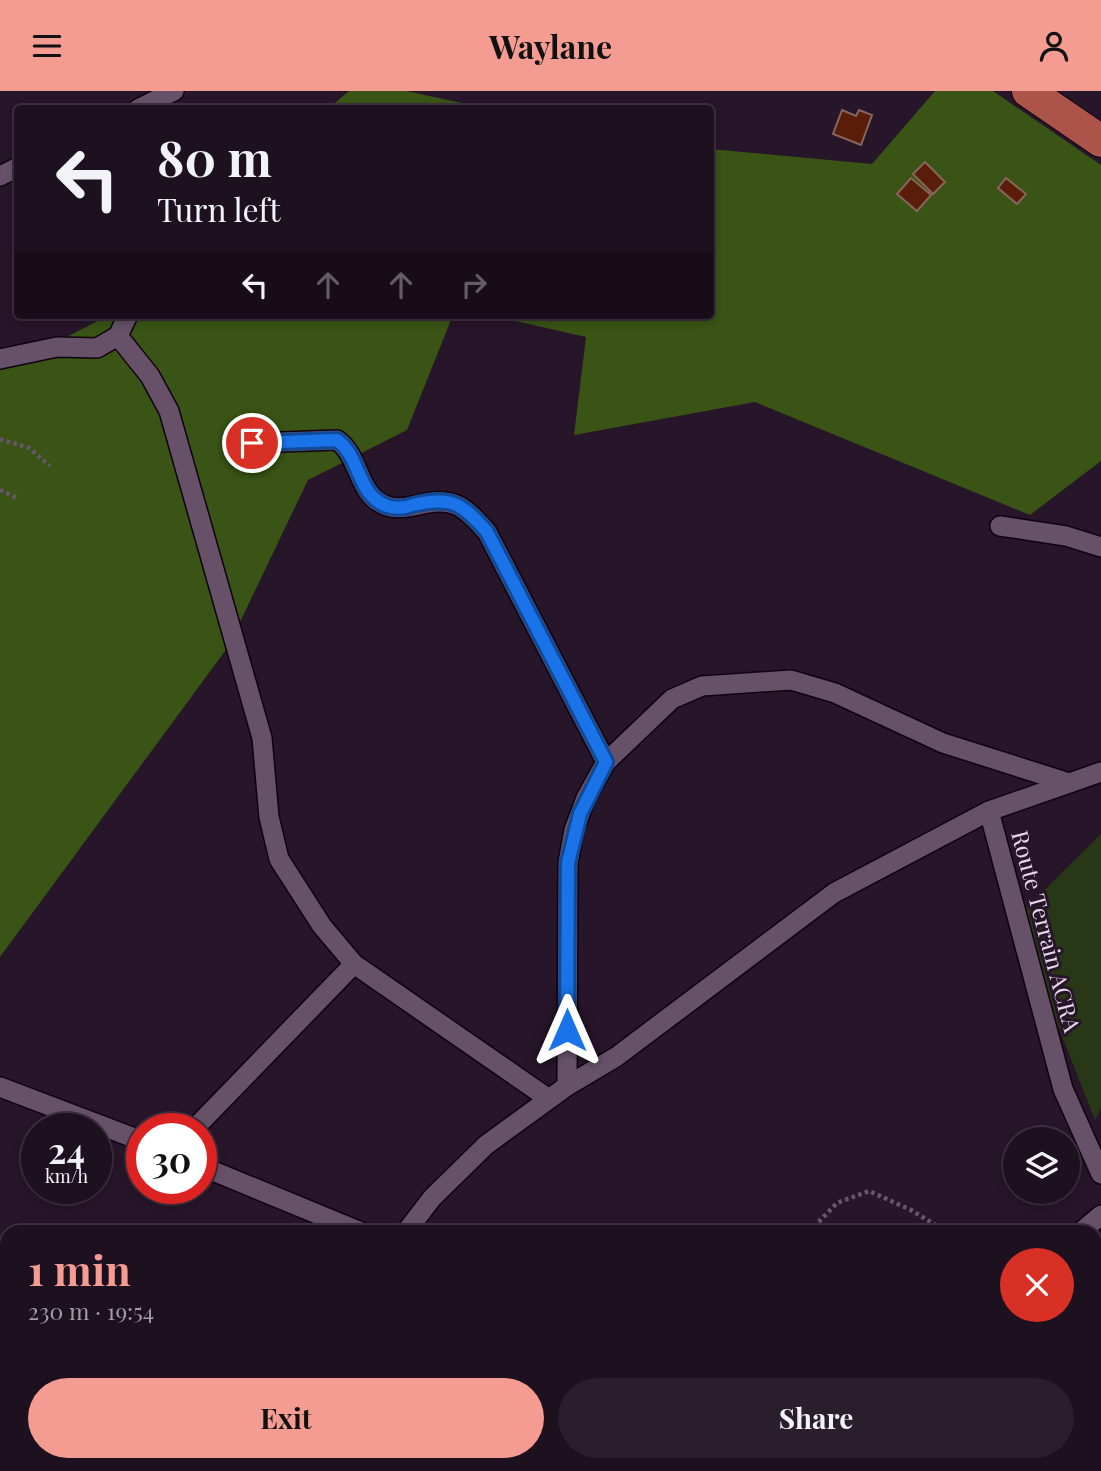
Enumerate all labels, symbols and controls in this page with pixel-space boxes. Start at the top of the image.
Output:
text: Waylane [489,24,612,67]
icon: menu [28,27,66,65]
icon: person [1035,27,1073,65]
text: 80 m [157,124,272,189]
icon: left [42,133,133,224]
text: Turn left [157,187,281,230]
icon: left [236,266,274,304]
icon: ahead [309,266,347,304]
icon: ahead [382,266,420,304]
icon: right [455,266,493,304]
pin [222,413,282,473]
icon: arrive [233,424,271,462]
street label: Route Terrain ACRA [1005,827,1089,1036]
position arrow [530,993,604,1067]
speed limit sign: 30 [126,1113,217,1204]
text: 24 [48,1126,85,1173]
map controls [1003,1127,1080,1204]
button: layers [1003,1127,1080,1204]
text: km/h [45,1164,88,1188]
text: 1 min [28,1241,131,1297]
button: close [1000,1248,1074,1322]
text: 230 m · 19:54 [28,1295,154,1326]
button: Exit [28,1378,544,1458]
button: Share [558,1378,1074,1458]

